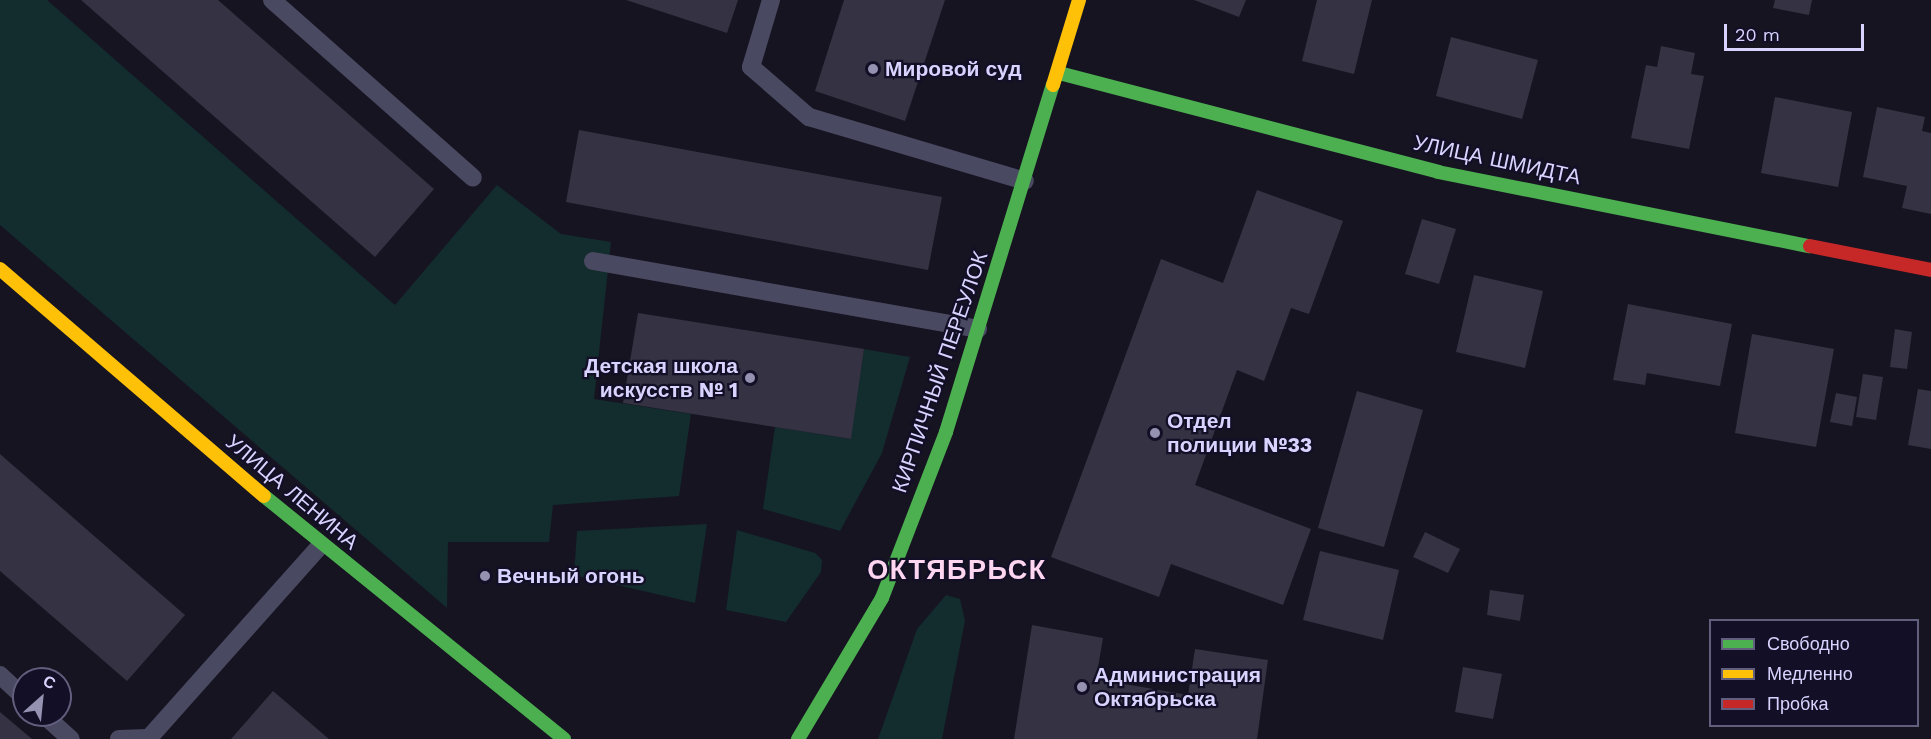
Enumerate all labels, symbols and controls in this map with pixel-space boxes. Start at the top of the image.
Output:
scale bar [1727,12,1866,50]
text: 20 m [1735,24,1780,45]
place label: Мировой суд [885,56,1022,82]
marker: Мировой суд [866,62,880,76]
street label: УЛИЦА ШМИДТА [1411,130,1583,190]
street label: КИРПИЧНЫЙ ПЕРЕУЛОК [887,248,993,496]
place label: Детская школа искусств № 1 [584,353,738,403]
marker: Детская школа искусств № 1 [743,371,757,385]
place label: Отдел полиции №33 [1167,408,1312,458]
marker: Отдел полиции №33 [1148,426,1162,440]
street label: УЛИЦА ЛЕНИНА [221,429,363,555]
district label: ОКТЯБРЬСК [867,555,1047,587]
place label: Вечный огонь [497,563,645,589]
marker: Вечный огонь [478,569,492,583]
legend [1709,619,1919,727]
text: Свободно [1767,633,1850,654]
place label: Администрация Октябрьска [1094,662,1261,712]
text: Медленно [1767,663,1853,684]
north arrow [12,667,72,727]
text: С [40,671,59,693]
marker: Администрация Октябрьска [1075,680,1089,694]
text: Пробка [1767,693,1829,714]

